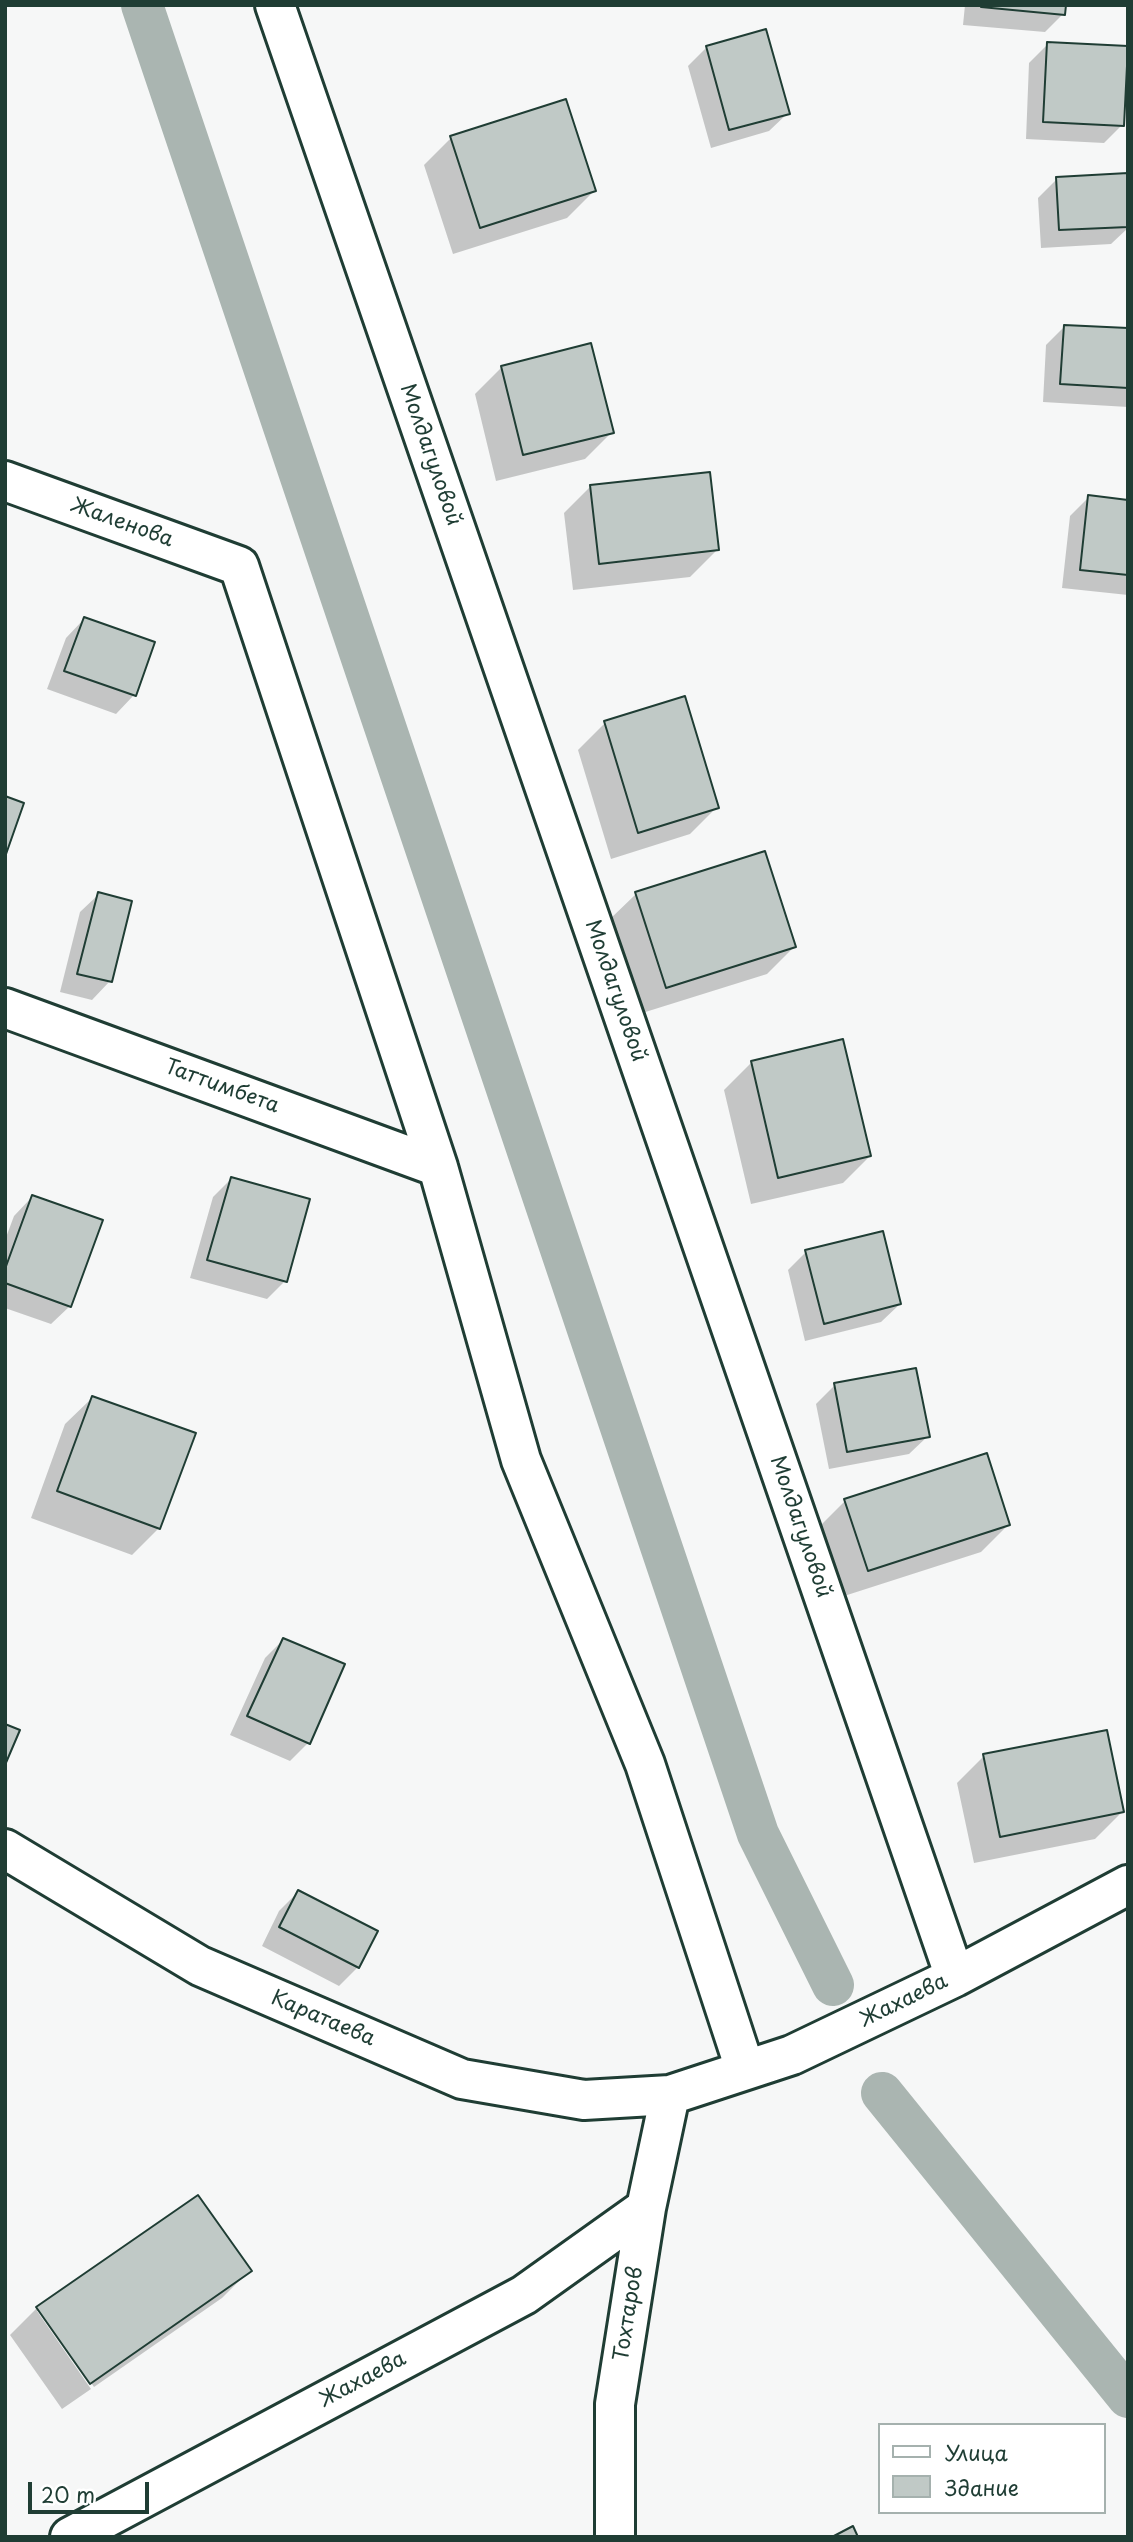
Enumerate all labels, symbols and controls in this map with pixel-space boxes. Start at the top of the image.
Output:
street label: Молдагуловой [394,381,466,529]
street label: Жаленова [67,493,177,553]
street label: Молдагуловой [579,917,651,1065]
street label: Таттимбета [161,1055,283,1119]
street label: Молдагуловой [764,1453,836,1601]
street label: Жахаева [856,1969,952,2033]
street label: Каратаева [267,1986,379,2052]
street label: Тохтаров [609,2265,649,2363]
street label: Жахаева [315,2347,411,2413]
legend [878,2423,1105,2514]
text: Улица [945,2436,1008,2468]
scale bar [32,2468,152,2512]
text: Здание [945,2471,1019,2503]
text: 20 m [41,2478,95,2510]

